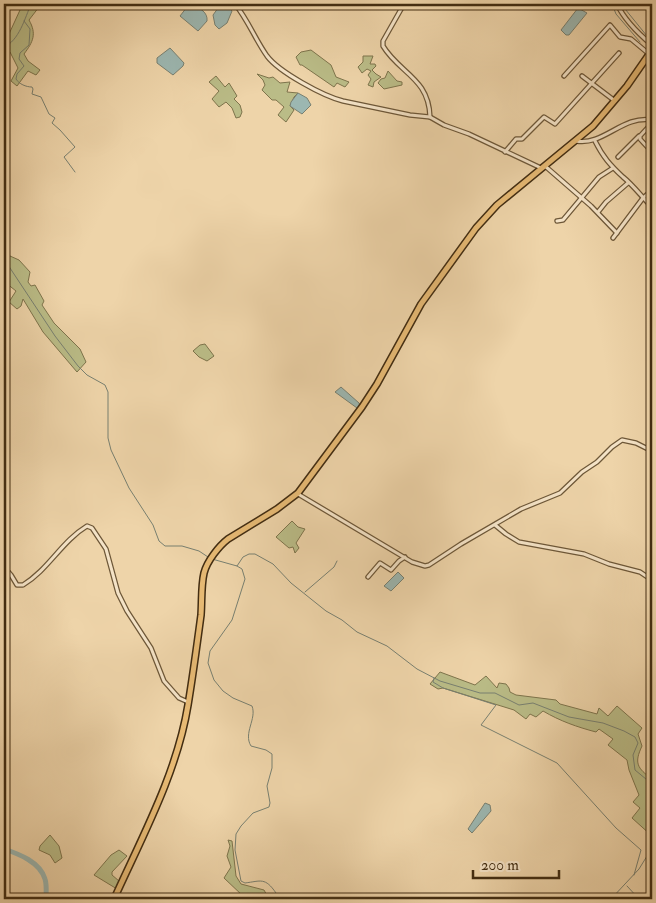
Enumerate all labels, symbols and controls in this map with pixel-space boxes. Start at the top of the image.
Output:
scale bar [473,848,560,880]
text: 200 m [481,856,519,875]

